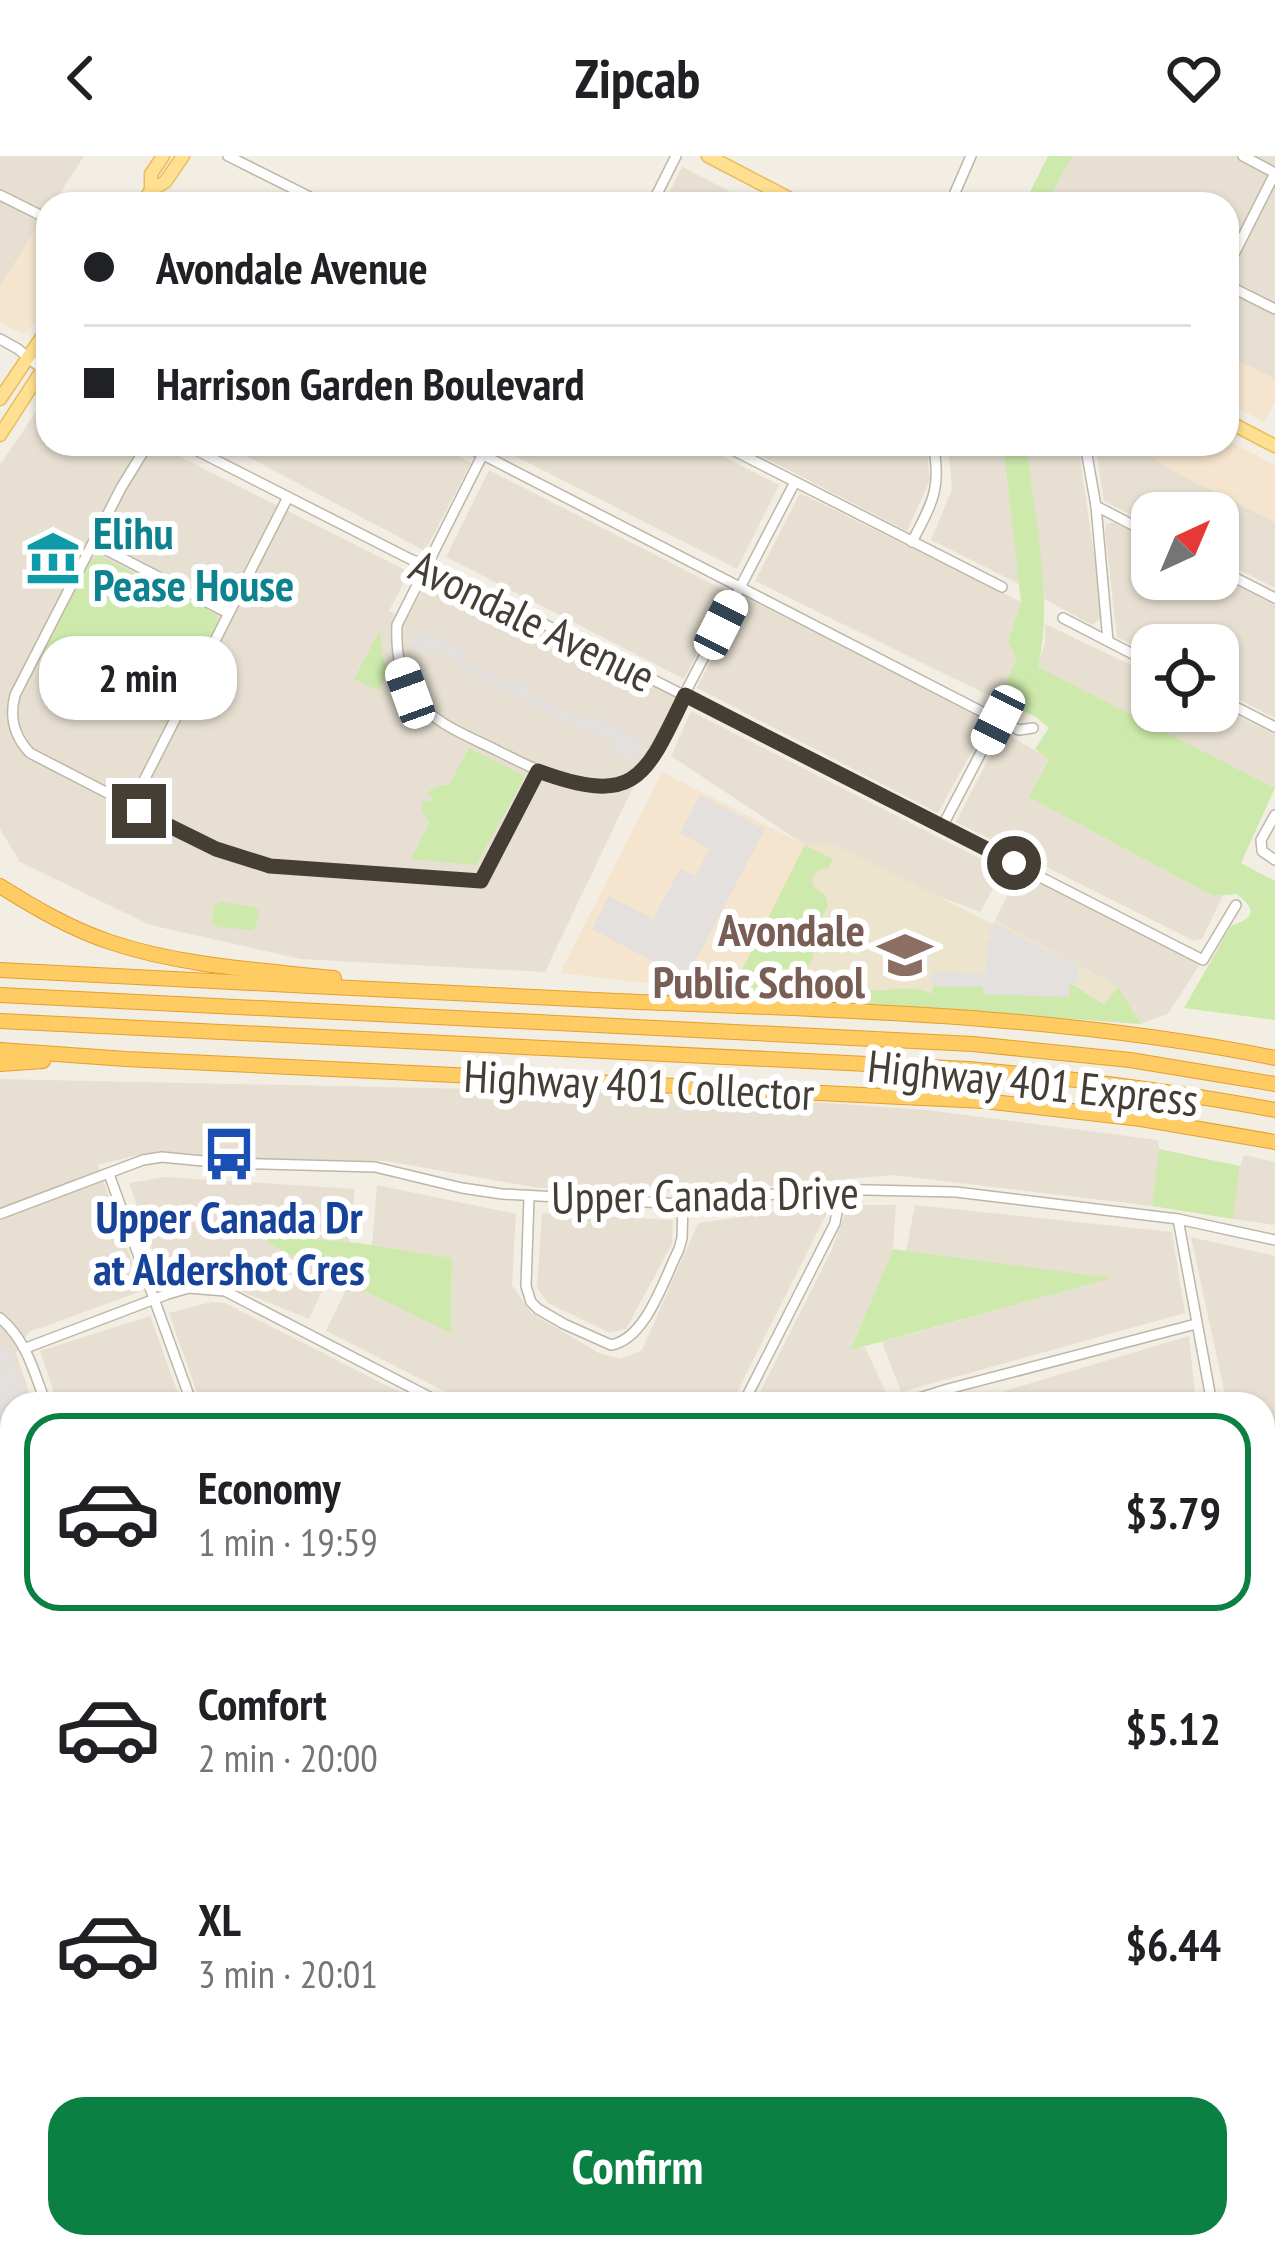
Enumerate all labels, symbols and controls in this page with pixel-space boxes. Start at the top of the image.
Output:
text: Zipcab [575,43,700,113]
icon: back [48,45,114,111]
icon: heart [1161,45,1227,111]
text: Avondale Avenue [156,238,428,296]
text: Harrison Garden Boulevard [156,354,584,412]
north arrow [1131,492,1239,600]
map controls [1131,492,1239,732]
place label: Elihu Pease House [93,503,294,613]
museum icon: Elihu Pease House [24,529,82,587]
street label: Avondale Avenue [401,536,665,704]
car [689,585,753,665]
button: locate [1131,624,1239,732]
callout: 2 min [40,637,238,721]
text: 2 min [99,652,177,703]
car [381,653,439,733]
car [966,680,1030,760]
route end [112,784,166,838]
route start [987,836,1041,890]
place label: Avondale Public School [653,900,866,1010]
school or university icon: Avondale Public School [876,926,934,984]
street label: Highway 401 Express [865,1036,1201,1128]
street label: Highway 401 Collector [462,1046,816,1122]
bus stop icon: Upper Canada Dr at Aldershot Cres [200,1125,258,1183]
street label: Upper Canada Drive [551,1162,859,1226]
place label: Upper Canada Dr at Aldershot Cres [93,1187,365,1297]
icon: car [54,1458,162,1566]
text: Economy [198,1458,341,1516]
text: $3.79 [1125,1483,1221,1541]
text: 1 min · 19:59 [198,1516,378,1567]
icon: car [54,1674,162,1782]
text: Comfort [198,1674,327,1732]
text: $5.12 [1125,1699,1221,1757]
text: 2 min · 20:00 [198,1732,378,1783]
icon: car [54,1890,162,1998]
text: XL [198,1890,241,1948]
text: $6.44 [1125,1915,1221,1973]
text: 3 min · 20:01 [198,1948,378,1999]
button: Confirm [48,2097,1227,2235]

